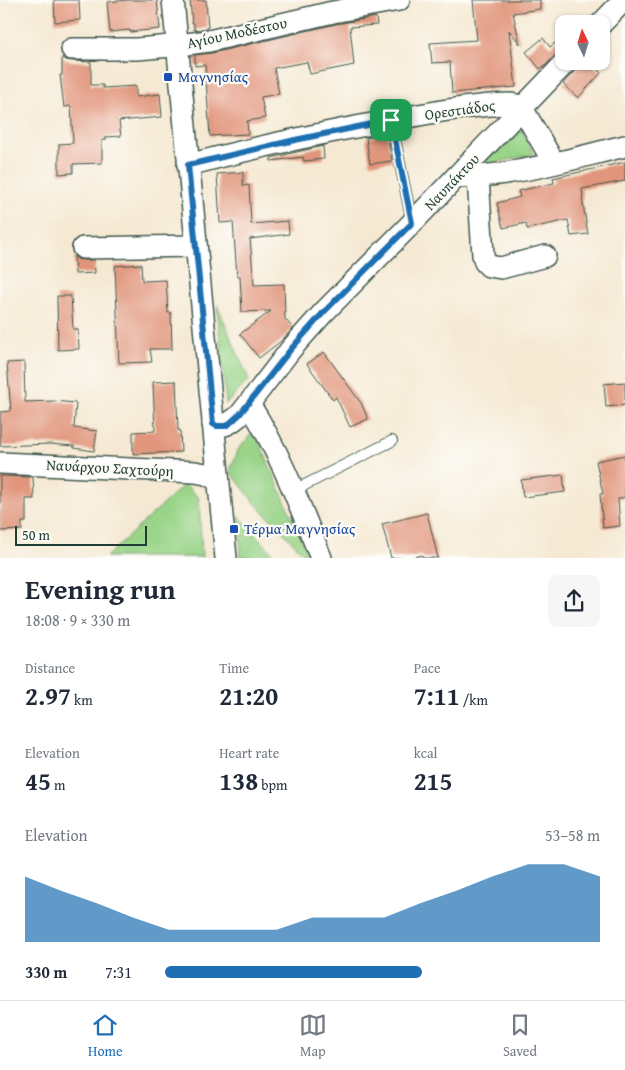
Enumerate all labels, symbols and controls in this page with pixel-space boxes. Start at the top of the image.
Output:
street label: Αγίου Μοδέστου [185,12,289,53]
north arrow [555,15,610,70]
map controls [555,15,610,70]
place label: Μαγνησίας [178,66,249,87]
marker: Μαγνησίας [162,71,174,83]
street label: Ορεστιάδος [423,94,497,125]
pin [370,99,412,141]
icon: arrive [377,106,405,134]
street label: Ναυπάκτου [419,148,484,215]
street label: Ναυάρχου Σαχτούρη [46,454,174,481]
place label: Τέρμα Μαγνησίας [244,518,356,539]
scale bar [15,522,148,546]
marker: Τέρμα Μαγνησίας [228,523,240,535]
text: 50 m [22,525,50,545]
text: Evening run [25,568,176,609]
button: share [548,575,600,627]
text: 18:08 · 9 × 330 m [25,608,130,632]
text: Distance [25,658,75,678]
text: Time [219,658,249,678]
text: Pace [414,658,441,678]
text: 2.97 [25,678,71,714]
text: 21:20 [219,678,278,714]
text: 7:11 [414,678,460,714]
text: km [71,690,93,710]
text: /km [460,690,488,710]
text: Elevation [25,743,80,763]
text: Heart rate [219,743,279,763]
text: kcal [414,743,438,763]
text: 45 [25,763,51,799]
text: 138 [219,763,258,799]
text: 215 [414,763,453,799]
text: m [51,775,65,795]
text: bpm [258,775,288,795]
text: Elevation [25,823,88,847]
text: 53–58 m [545,823,600,847]
text: 330 m [25,960,67,984]
text: 7:31 [105,960,132,984]
tab: Home [88,1011,123,1061]
tab: Map [299,1011,327,1061]
tab: Saved [503,1011,537,1061]

